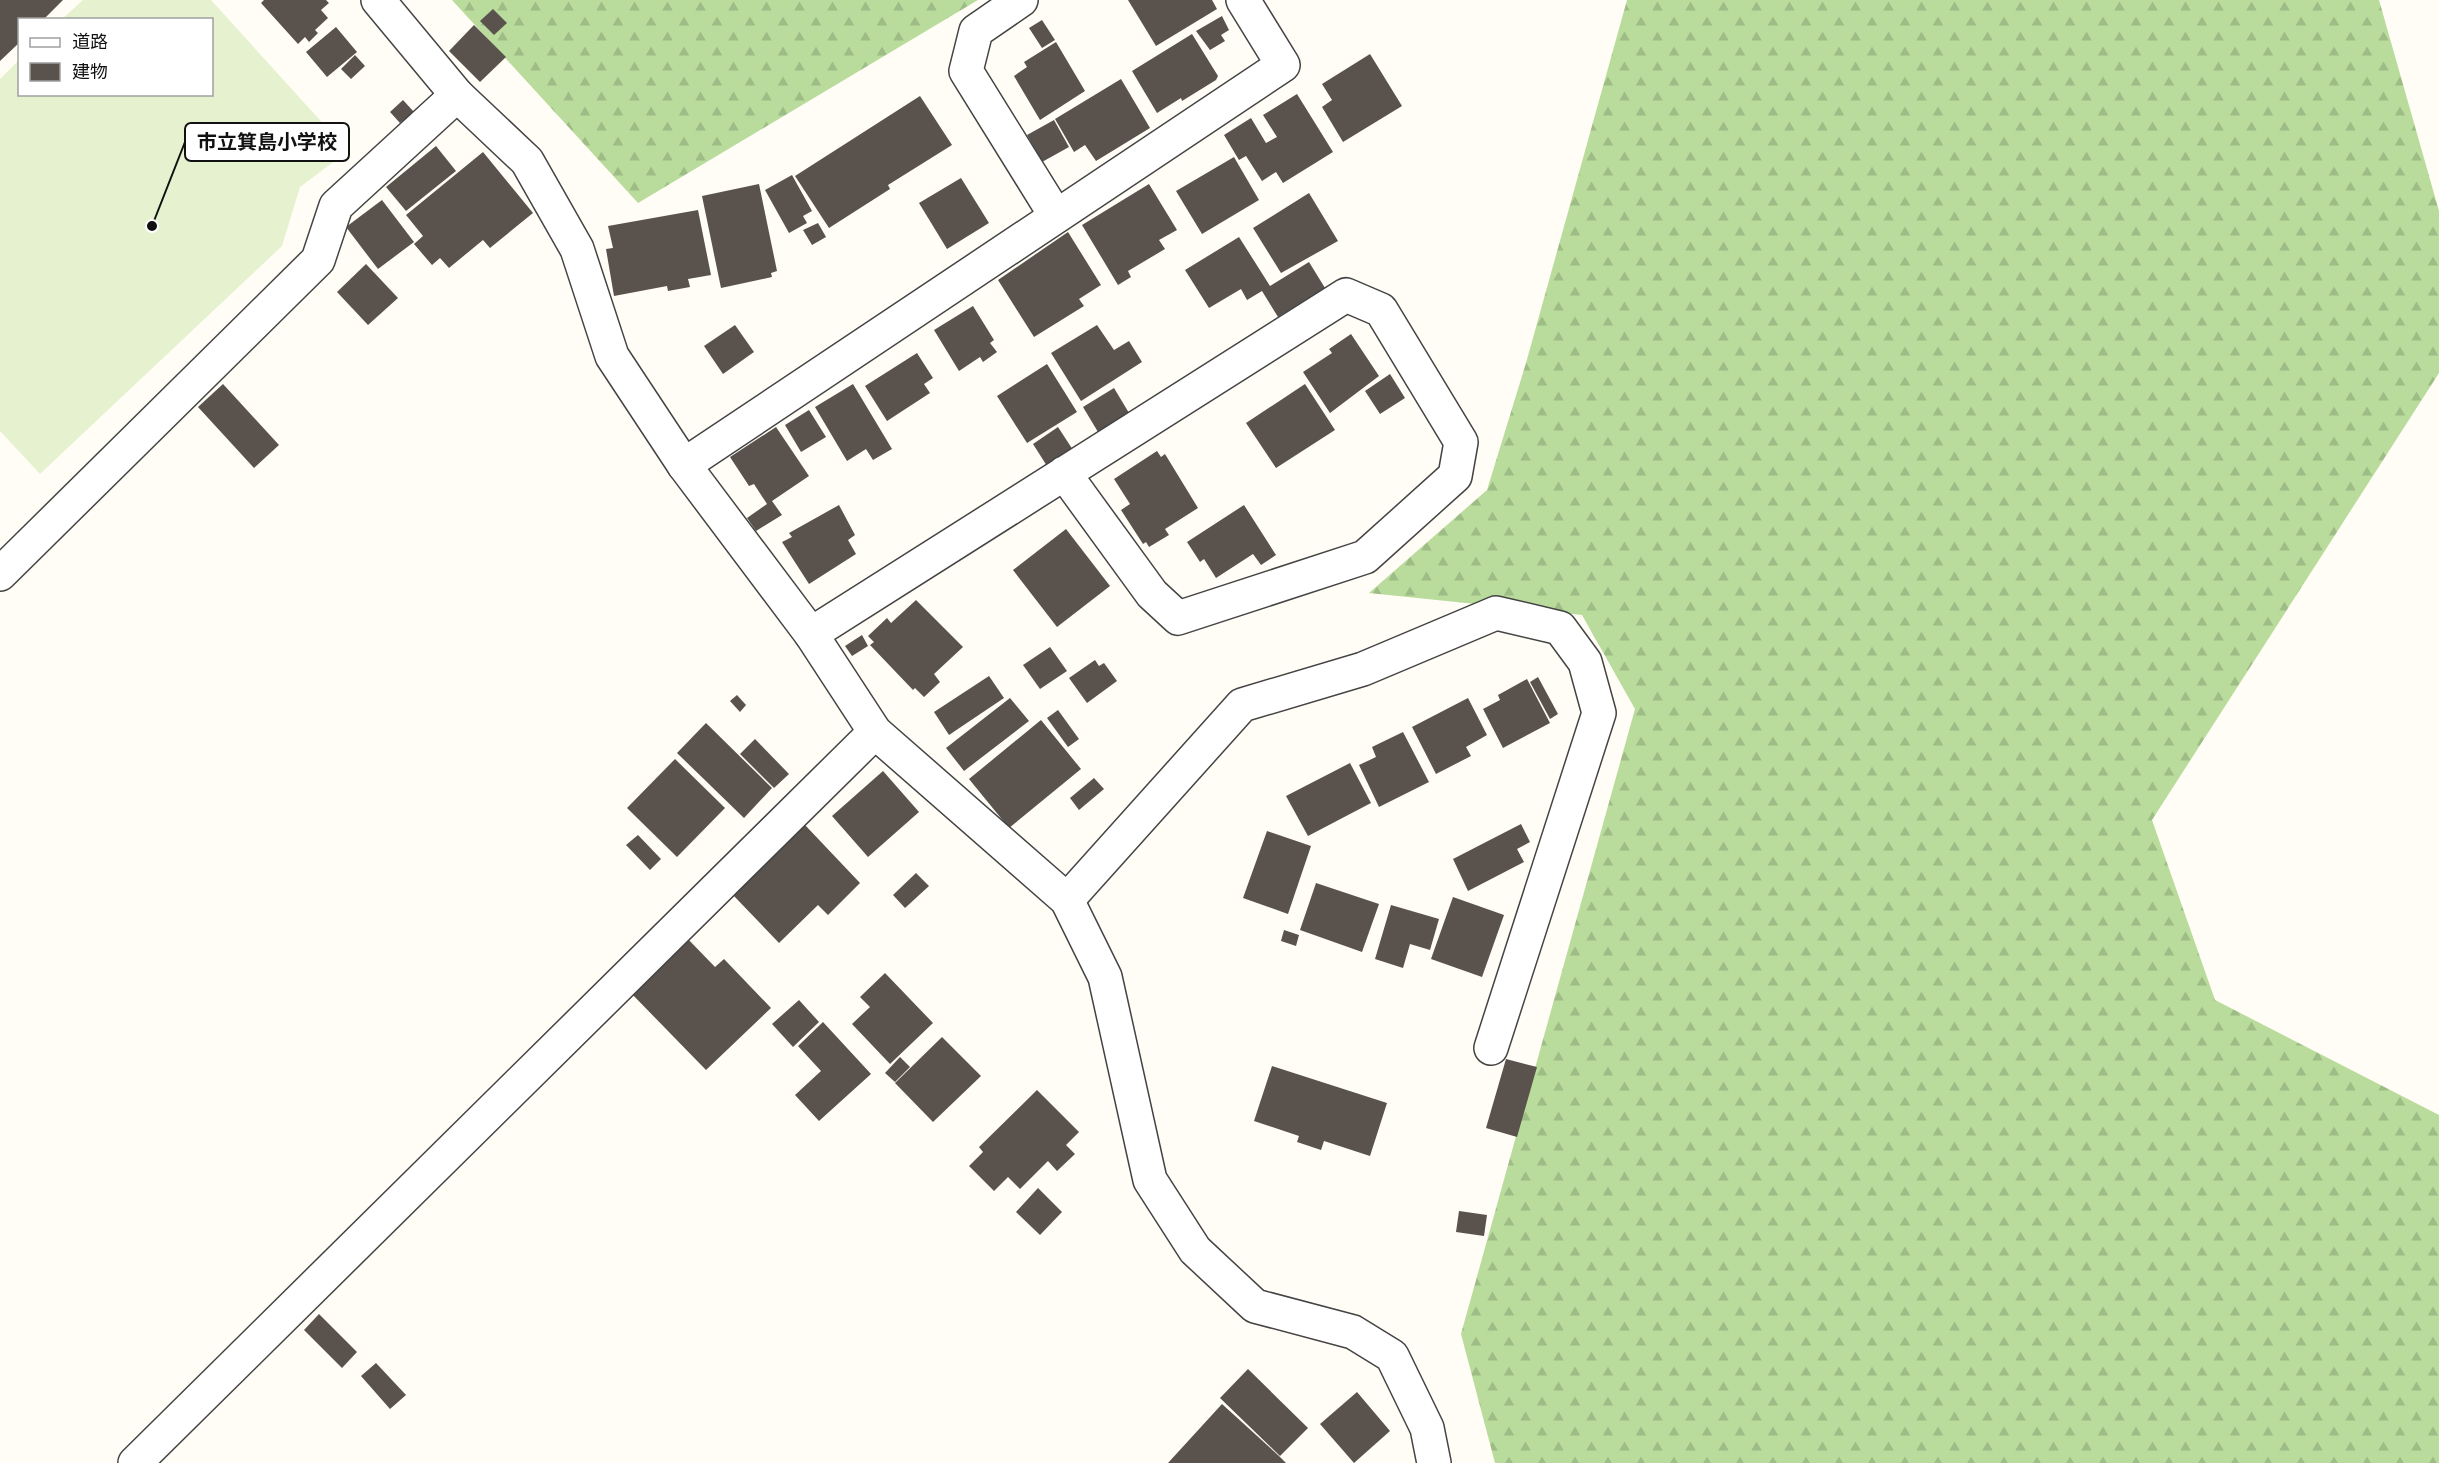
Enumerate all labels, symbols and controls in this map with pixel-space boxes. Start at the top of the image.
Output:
legend [18,18,213,96]
text: 道路 [72,30,108,53]
text: 建物 [72,60,108,83]
callout: 市立箕島小学校 [185,123,349,161]
text: 市立箕島小学校 [197,129,337,154]

